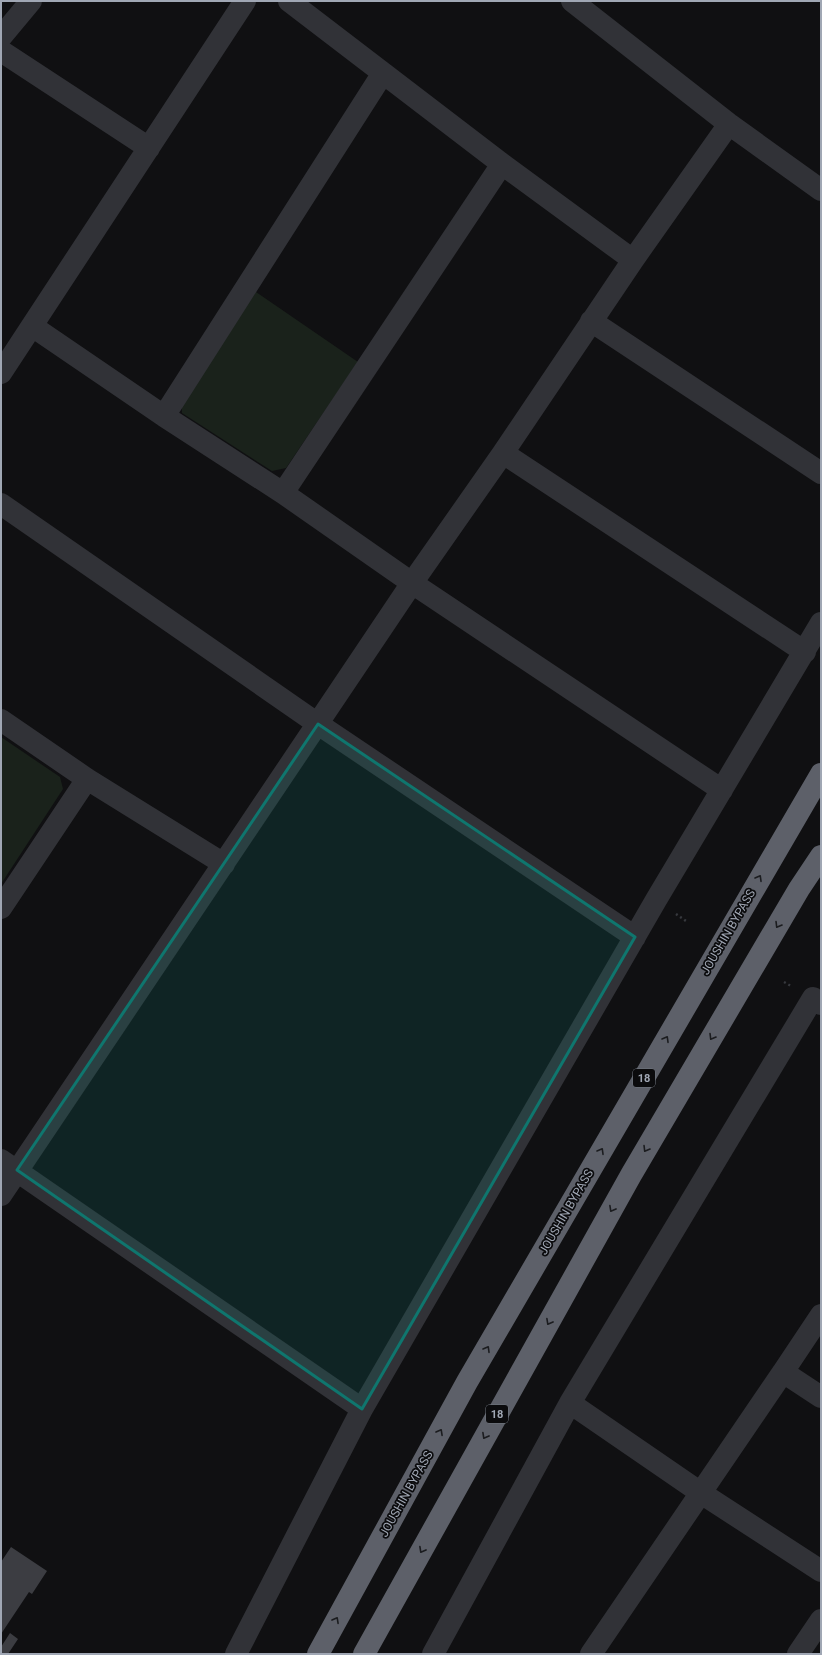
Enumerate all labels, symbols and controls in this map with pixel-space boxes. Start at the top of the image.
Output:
one-way arrow [755,875,762,882]
street label: JOUSHIN BYPASS [698,887,758,977]
one-way arrow [776,921,783,928]
one-way arrow [710,1033,717,1040]
one-way arrow [662,1036,669,1043]
road number: 18 [633,1069,655,1087]
one-way arrow [644,1145,651,1152]
one-way arrow [596,1148,603,1155]
street label: JOUSHIN BYPASS [536,1167,596,1257]
one-way arrow [609,1205,617,1212]
one-way arrow [546,1318,553,1325]
one-way arrow [482,1345,489,1353]
road number: 18 [486,1405,508,1423]
one-way arrow [435,1429,442,1436]
one-way arrow [483,1432,490,1439]
street label: JOUSHIN BYPASS [377,1448,435,1540]
one-way arrow [420,1545,427,1553]
one-way arrow [332,1617,339,1624]

